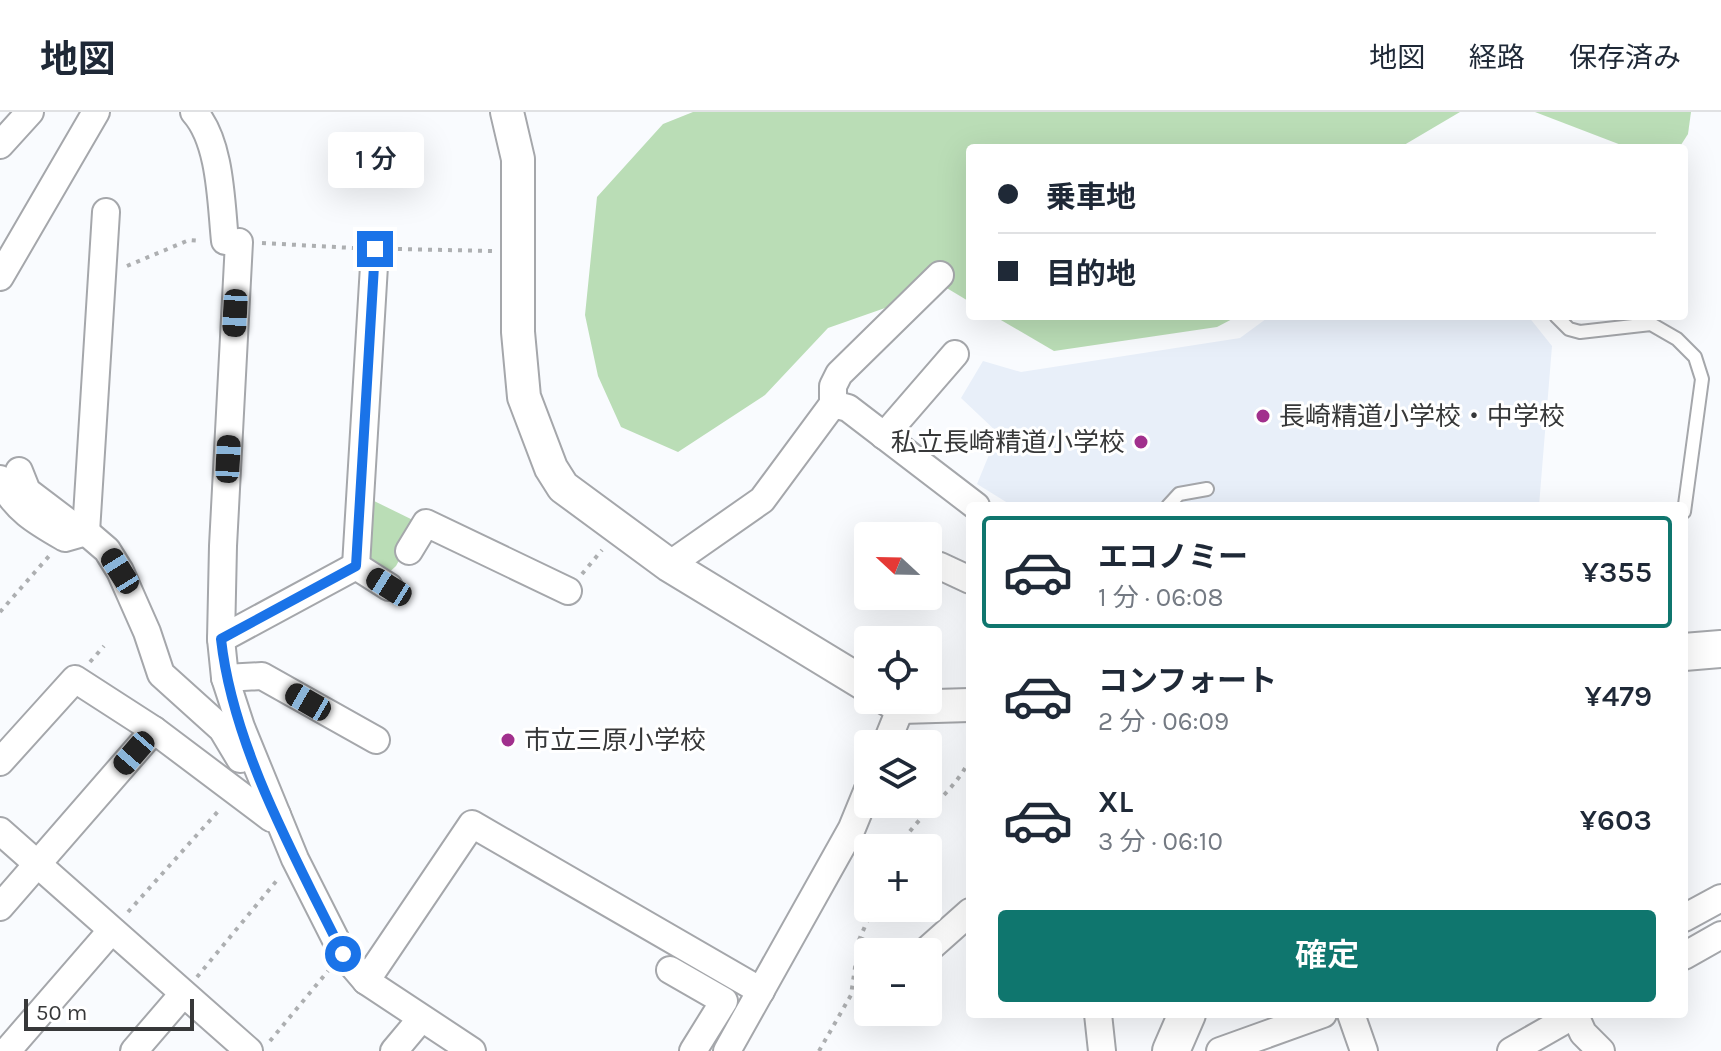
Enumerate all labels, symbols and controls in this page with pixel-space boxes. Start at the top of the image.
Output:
text: 地図 [40,37,116,82]
text: 地図 [1369,41,1425,74]
text: 経路 [1469,41,1525,74]
text: 保存済み [1569,41,1681,74]
callout: 1 分 [327,133,423,189]
text: 1 分 [355,144,397,175]
text: 乗車地 [1046,179,1136,215]
route end [357,231,393,267]
text: 目的地 [1046,256,1136,292]
car [222,288,248,338]
place label: 長崎精道小学校・中学校 [1279,401,1565,432]
marker: 長崎精道小学校・中学校 [1254,407,1272,425]
place label: 私立長崎精道小学校 [891,427,1125,458]
marker: 私立長崎精道小学校 [1132,433,1150,451]
car [215,434,241,484]
north arrow [854,522,942,610]
map controls [854,522,942,1026]
icon: car [1002,536,1074,608]
text: エコノミー [1098,539,1248,575]
car [97,544,143,598]
text: ¥355 [1582,554,1652,590]
car [362,564,416,610]
text: 1 分 · 06:08 [1098,582,1223,613]
button: locate [854,626,942,714]
icon: car [1002,660,1074,732]
text: コンフォート [1098,663,1277,699]
text: ¥479 [1584,678,1652,714]
car [281,680,335,724]
text: 2 分 · 06:09 [1098,706,1229,737]
place label: 市立三原小学校 [524,725,706,756]
car [109,727,159,779]
button: layers [854,730,942,818]
marker: 市立三原小学校 [499,731,517,749]
icon: car [1002,784,1074,856]
text: XL [1098,784,1133,820]
text: ¥603 [1580,802,1652,838]
text: 3 分 · 06:10 [1098,826,1223,857]
button: + [854,834,942,922]
button: 確定 [998,910,1656,1002]
route start [325,936,361,972]
button: − [854,938,942,1026]
scale bar [24,995,194,1031]
text: 50 m [36,1000,87,1026]

